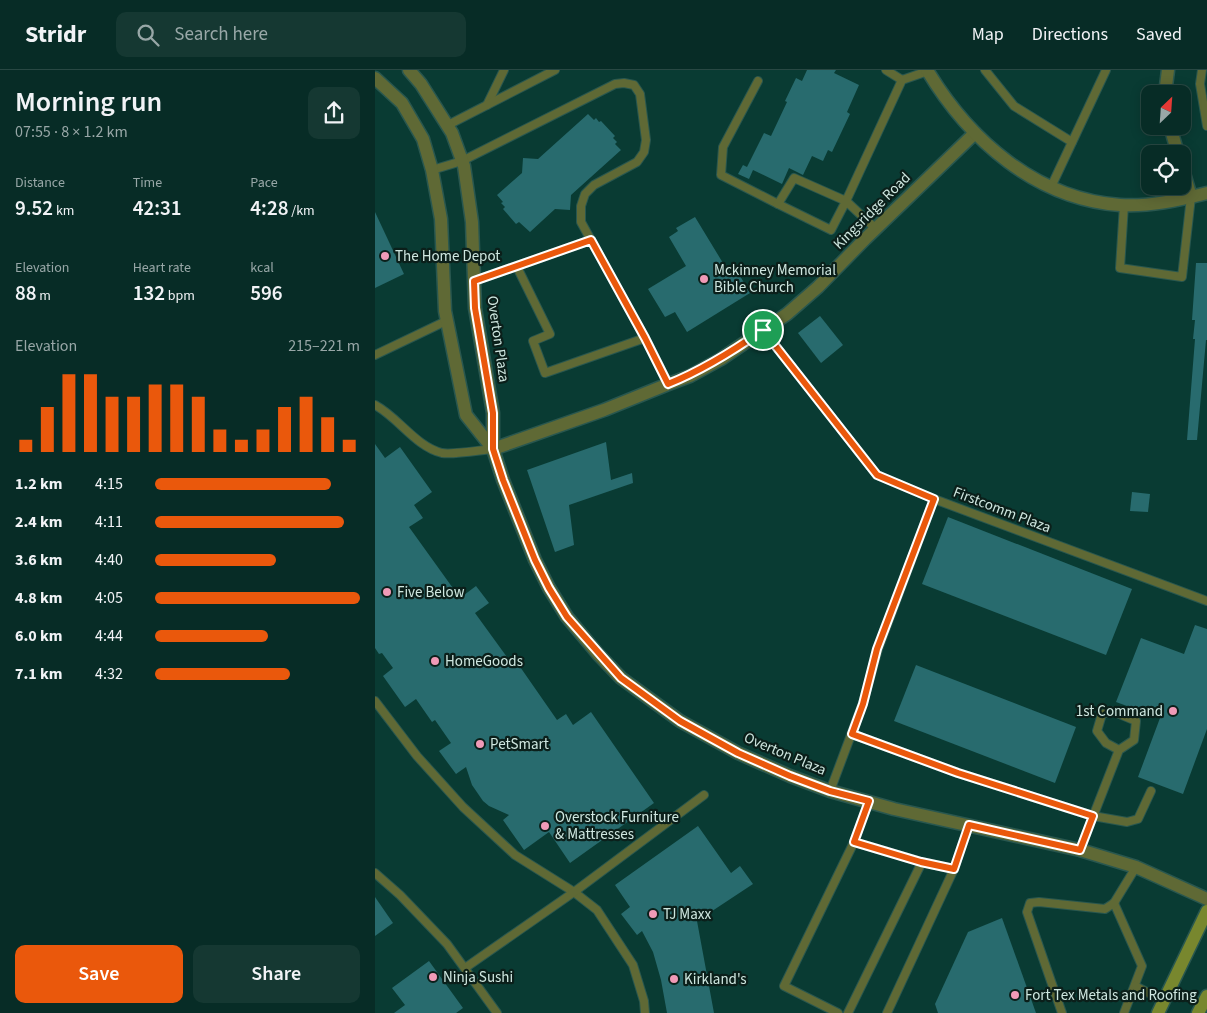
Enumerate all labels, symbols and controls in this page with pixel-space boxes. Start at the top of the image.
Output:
search box [116,12,466,57]
text: Stridr [25,17,86,52]
icon: search [134,21,162,49]
text: Search here [174,21,268,48]
text: Map [972,22,1004,47]
text: Directions [1032,22,1108,47]
text: Saved [1136,22,1182,47]
text: Morning run [15,82,162,122]
north arrow [1141,85,1191,135]
map controls [1141,85,1191,195]
button: share [308,87,360,139]
text: 07:55 · 8 × 1.2 km [15,121,128,143]
button: locate [1141,145,1191,195]
street label: Kingsridge Road [829,168,915,254]
text: Distance [15,173,65,193]
text: Time [133,173,162,193]
text: Pace [250,173,278,193]
text: 9.52 [15,193,53,223]
text: 42:31 [133,193,182,223]
text: 4:28 [250,193,288,223]
text: km [53,201,74,221]
text: /km [288,201,315,221]
place label: The Home Depot [395,246,500,267]
marker: The Home Depot [379,250,391,262]
text: Elevation [15,258,70,278]
text: Heart rate [133,258,191,278]
text: kcal [250,258,274,278]
place label: Mckinney Memorial Bible Church [714,260,836,298]
marker: Mckinney Memorial Bible Church [698,273,710,285]
text: 88 [15,278,37,308]
text: 132 [133,278,165,308]
text: 596 [250,278,283,308]
text: m [37,286,51,306]
text: bpm [165,286,195,306]
street label: Overton Plaza [482,294,514,384]
pin [742,309,784,351]
icon: arrive [749,316,777,344]
text: Elevation [15,335,77,357]
text: 215–221 m [288,335,360,357]
text: 1.2 km [15,473,62,495]
text: 4:15 [95,473,123,495]
street label: Firstcomm Plaza [950,482,1054,538]
text: 2.4 km [15,511,62,533]
text: 4:11 [95,511,123,533]
text: 3.6 km [15,549,62,571]
text: 4:40 [95,549,123,571]
place label: Five Below [397,582,465,603]
marker: Five Below [381,586,393,598]
text: 4.8 km [15,587,62,609]
text: 4:05 [95,587,123,609]
text: 6.0 km [15,625,62,647]
text: 4:44 [95,625,123,647]
place label: HomeGoods [445,651,523,672]
marker: HomeGoods [429,655,441,667]
text: 7.1 km [15,663,62,685]
text: 4:32 [95,663,123,685]
place label: 1st Command [1076,701,1163,722]
marker: 1st Command [1167,705,1179,717]
street label: Overton Plaza [741,727,829,781]
place label: PetSmart [490,734,549,755]
marker: PetSmart [474,738,486,750]
place label: Overstock Furniture & Mattresses [555,807,679,845]
marker: Overstock Furniture & Mattresses [539,820,551,832]
place label: TJ Maxx [663,904,711,925]
marker: TJ Maxx [647,908,659,920]
button: Save [15,945,183,1003]
button: Share [193,945,360,1003]
place label: Ninja Sushi [443,967,513,988]
place label: Kirkland's [684,969,747,990]
marker: Ninja Sushi [427,971,439,983]
marker: Kirkland's [668,973,680,985]
place label: Fort Tex Metals and Roofing [1025,985,1197,1006]
marker: Fort Tex Metals and Roofing [1009,989,1021,1001]

